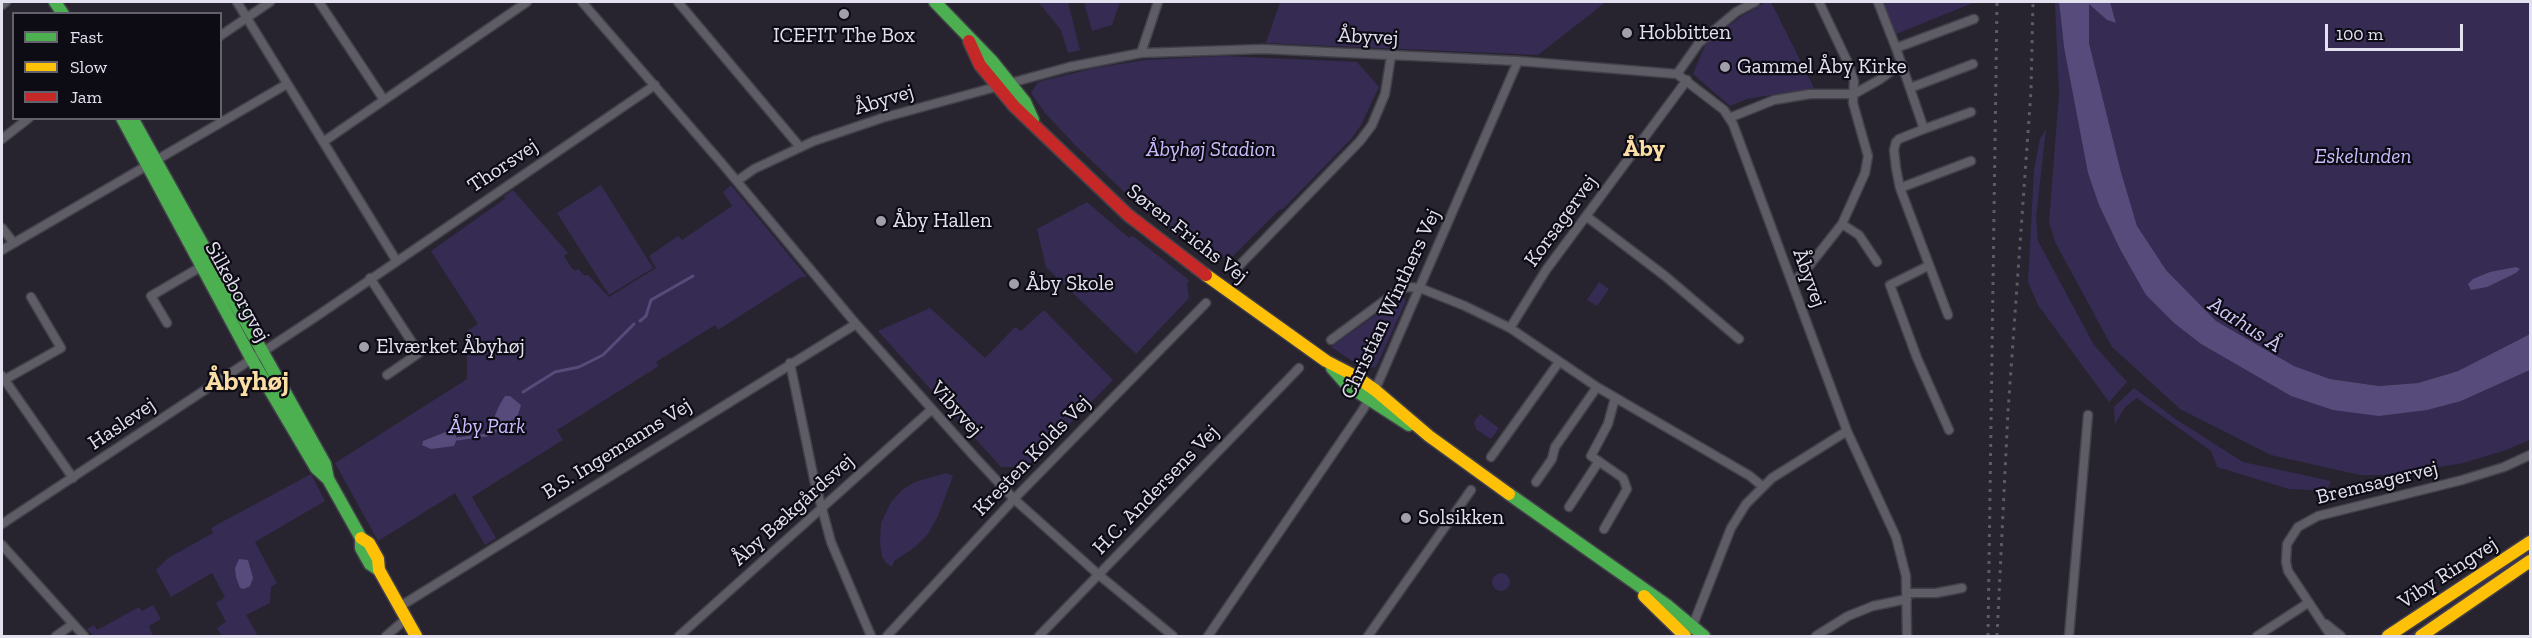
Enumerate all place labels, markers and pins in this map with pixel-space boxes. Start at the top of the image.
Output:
marker: ICEFIT The Box [837,7,851,21]
place label: Hobbitten [1639,20,1731,46]
place label: ICEFIT The Box [773,23,915,49]
marker: Hobbitten [1620,26,1634,40]
place label: Gammel Åby Kirke [1737,54,1907,80]
marker: Gammel Åby Kirke [1718,60,1732,74]
place label: Åby Hallen [893,208,992,234]
marker: Åby Hallen [874,214,888,228]
place label: Åby Skole [1026,271,1114,297]
marker: Åby Skole [1007,277,1021,291]
place label: Elværket Åbyhøj [376,334,525,360]
marker: Elværket Åbyhøj [357,340,371,354]
place label: Solsikken [1418,505,1504,531]
marker: Solsikken [1399,511,1413,525]

